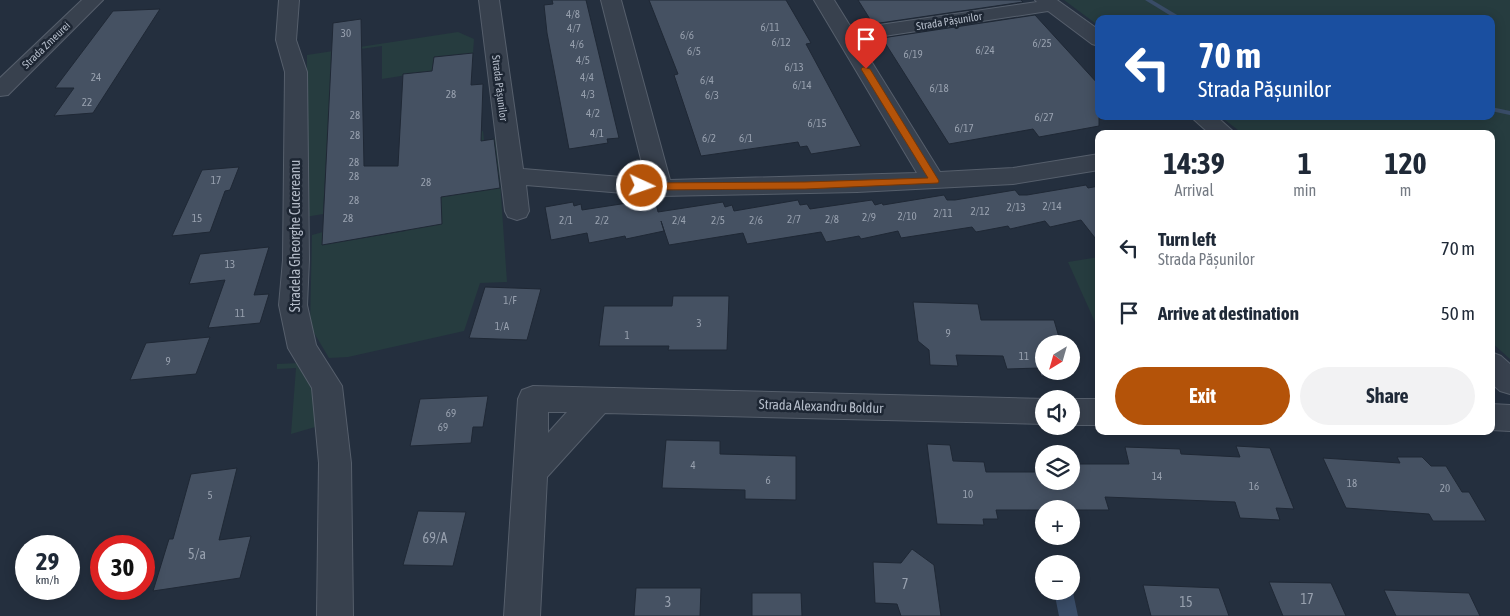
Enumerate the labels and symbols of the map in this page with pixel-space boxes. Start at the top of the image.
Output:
house number: 4/8 [566,8,580,20]
street label: Strada Pășunilor [915,10,983,32]
pin [845,18,887,69]
street label: Strada Zmeurei [20,19,72,71]
house number: 6/11 [760,21,780,33]
house number: 4/7 [567,22,581,34]
house number: 30 [341,27,351,39]
house number: 6/6 [680,29,694,41]
house number: 6/12 [771,36,791,48]
house number: 6/25 [1032,37,1052,49]
house number: 4/6 [570,38,584,50]
house number: 6/24 [975,44,995,56]
house number: 6/5 [687,45,701,57]
house number: 6/19 [903,48,923,60]
street label: Strada Pășunilor [490,54,510,122]
house number: 4/5 [576,54,590,66]
house number: 6/13 [784,61,804,73]
house number: 24 [91,71,101,83]
house number: 4/4 [580,71,594,83]
house number: 6/4 [700,74,714,86]
house number: 6/14 [792,79,812,91]
house number: 6/18 [929,82,949,94]
house number: 28 [446,88,456,100]
house number: 4/3 [581,88,595,100]
house number: 6/3 [705,89,719,101]
house number: 22 [82,96,92,108]
house number: 4/2 [586,107,600,119]
house number: 28 [350,109,360,121]
house number: 6/27 [1034,111,1054,123]
house number: 6/15 [807,117,827,129]
house number: 6/17 [954,122,974,134]
house number: 4/1 [590,127,604,139]
house number: 28 [350,129,360,141]
house number: 6/2 [702,132,716,144]
house number: 6/1 [739,132,753,144]
house number: 28 [349,156,359,168]
position arrow [615,159,667,211]
street label: Stradela Gheorghe Cucereanu [287,160,303,312]
house number: 28 [349,170,359,182]
house number: 17 [211,174,221,186]
house number: 28 [421,176,431,188]
house number: 28 [349,194,359,206]
house number: 2/14 [1042,200,1062,212]
house number: 2/13 [1006,201,1026,213]
house number: 2/12 [970,205,990,217]
house number: 2/11 [933,207,953,219]
house number: 2/10 [897,210,917,222]
house number: 2/9 [862,211,876,223]
house number: 15 [192,212,202,224]
house number: 28 [343,212,353,224]
house number: 2/7 [787,213,801,225]
house number: 2/8 [825,213,839,225]
house number: 2/1 [559,214,573,226]
house number: 2/2 [595,214,609,226]
house number: 2/4 [672,214,686,226]
house number: 2/5 [711,214,725,226]
house number: 2/6 [749,214,763,226]
house number: 13 [225,258,235,270]
house number: 1/F [503,294,517,306]
house number: 11 [235,307,245,319]
house number: 3 [696,317,702,329]
house number: 1/A [495,320,510,332]
house number: 9 [945,327,951,339]
house number: 1 [624,329,630,341]
north arrow [1035,335,1080,380]
house number: 11 [1019,350,1029,362]
house number: 9 [165,355,171,367]
street label: Strada Alexandru Boldur [758,396,884,416]
house number: 69 [446,407,456,419]
house number: 69 [438,421,448,433]
house number: 4 [690,459,696,471]
house number: 14 [1152,470,1162,482]
house number: 6 [765,474,771,486]
house number: 18 [1347,477,1357,489]
house number: 16 [1249,480,1259,492]
house number: 20 [1440,482,1450,494]
house number: 10 [963,488,973,500]
house number: 5 [207,489,213,501]
house number: 69/A [423,530,448,546]
speed limit sign: 30 [90,535,155,600]
house number: 5/a [188,546,206,562]
house number: 7 [902,576,908,592]
house number: 17 [1300,591,1314,607]
house number: 3 [665,594,671,610]
house number: 15 [1179,594,1193,610]

